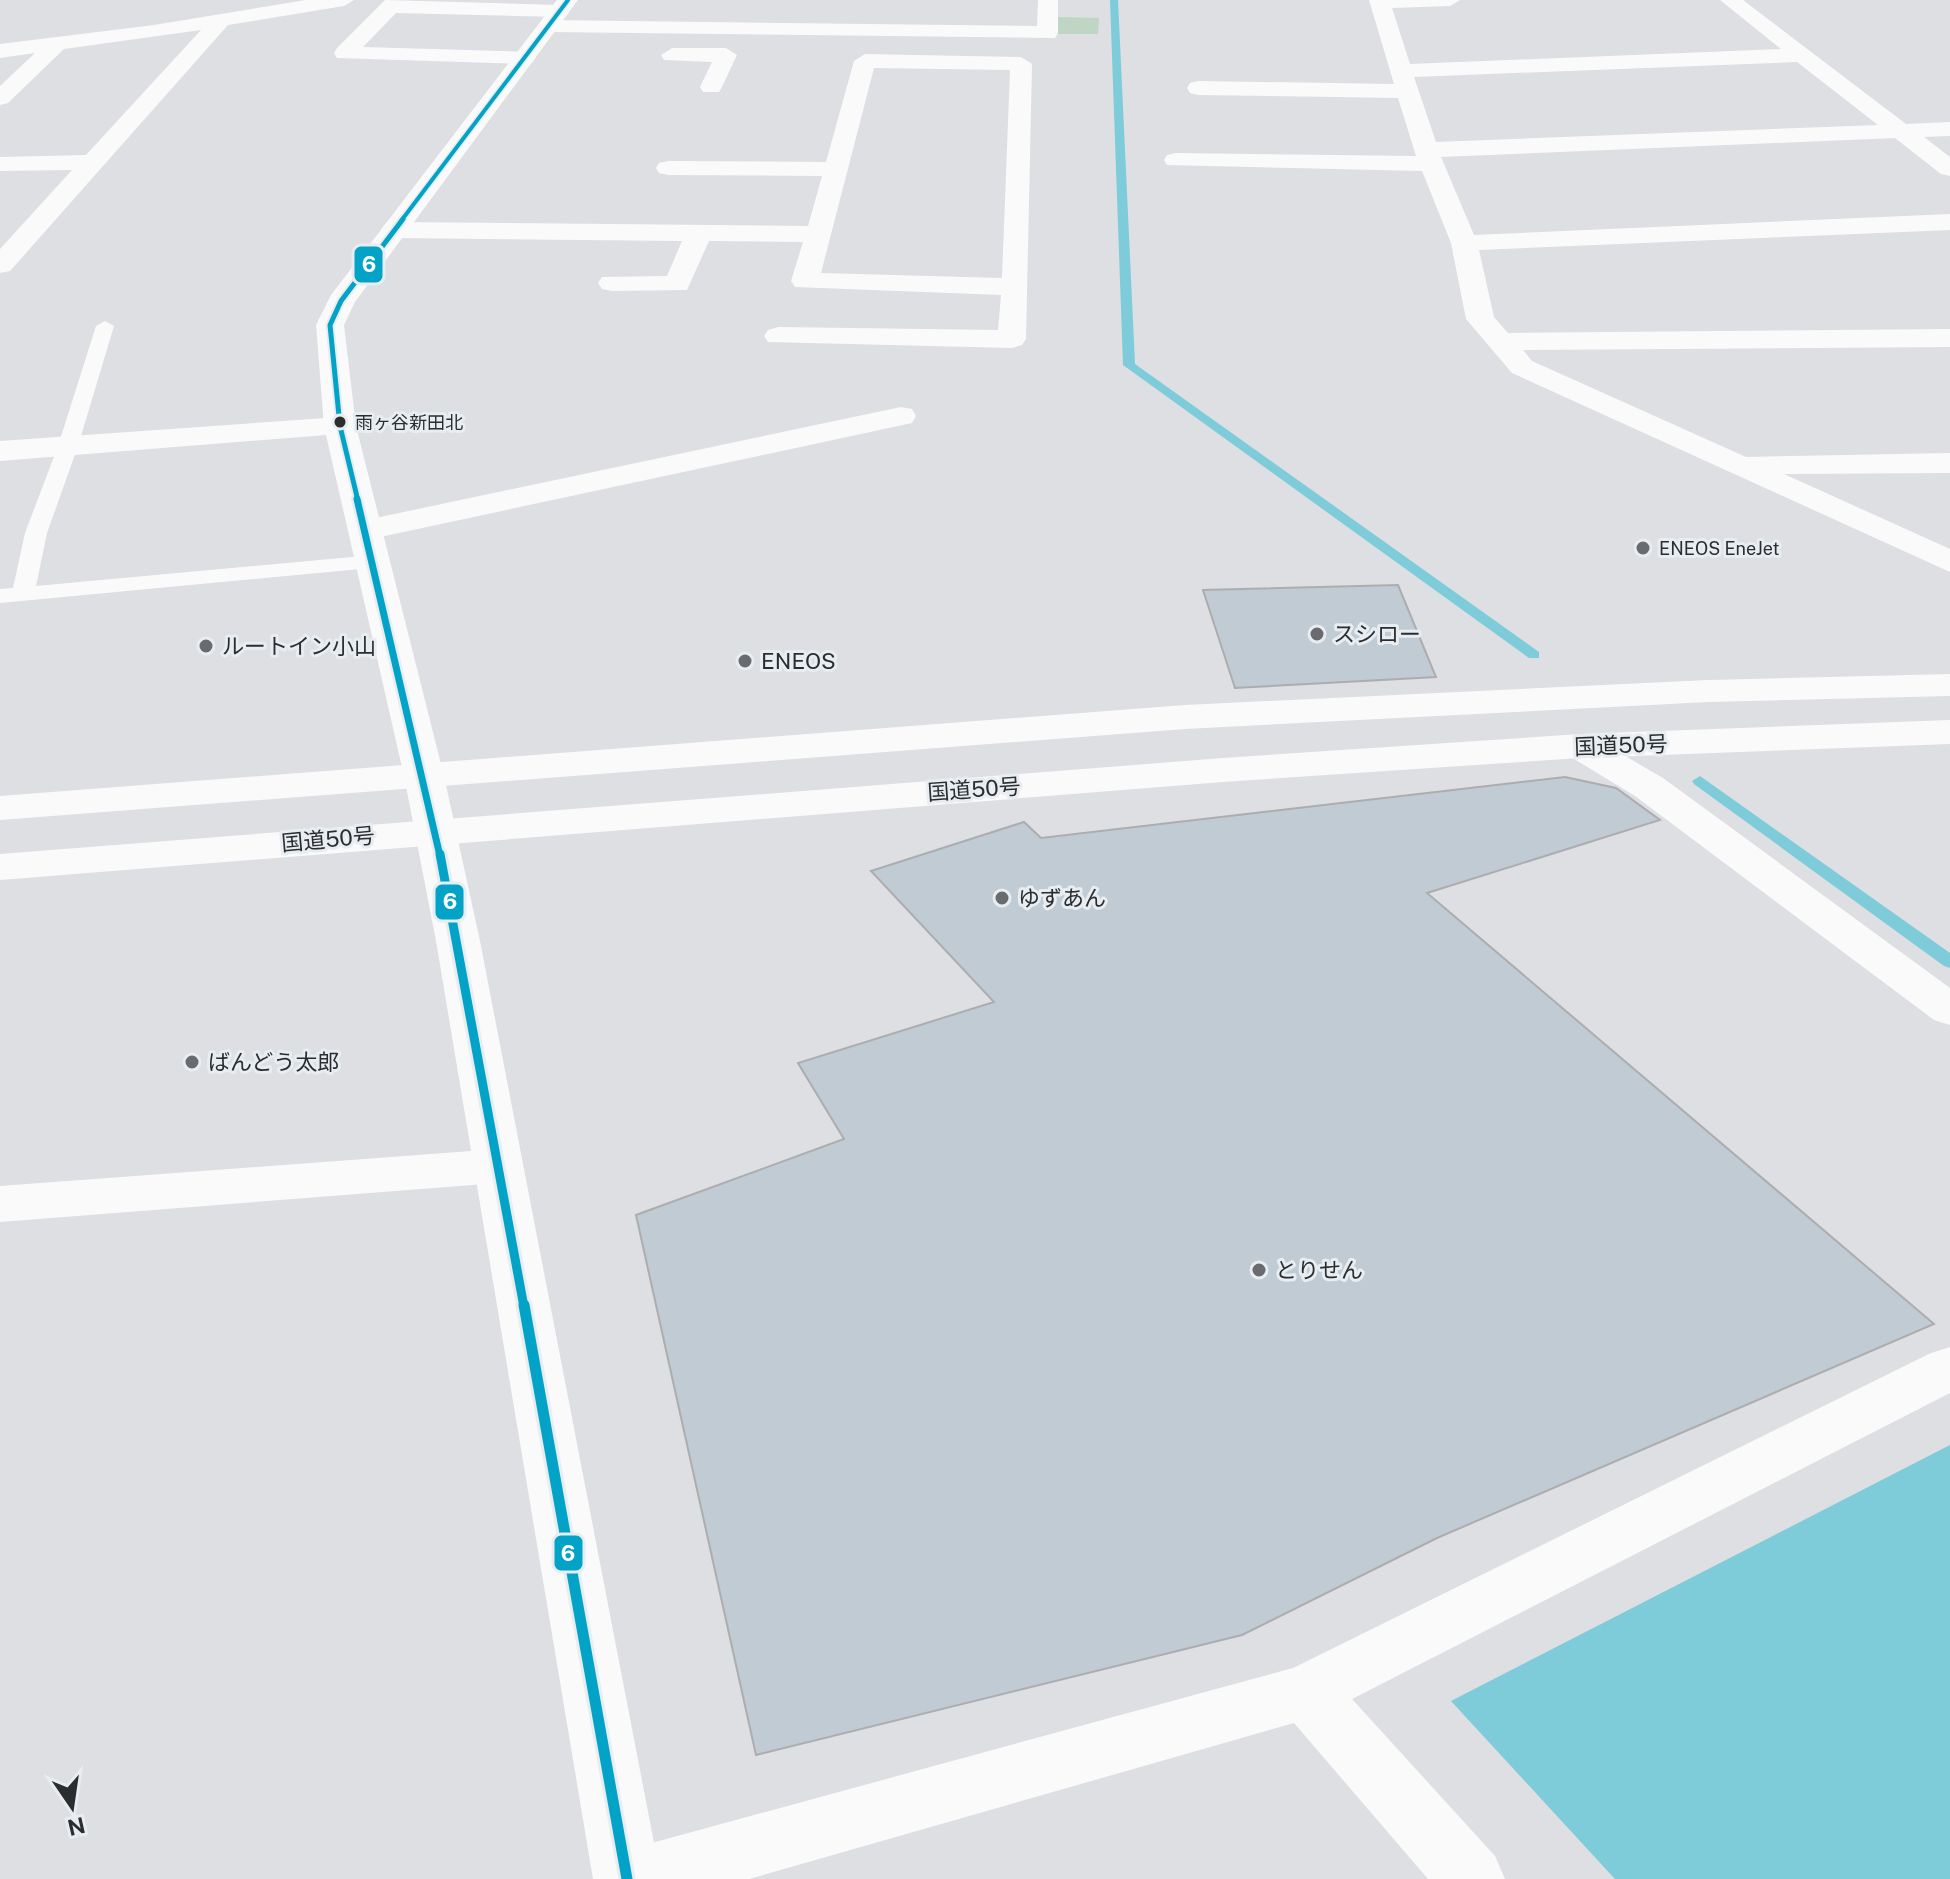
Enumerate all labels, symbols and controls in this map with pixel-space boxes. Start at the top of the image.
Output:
line badge: 6 [353,245,384,284]
text: 6 [362,251,376,277]
place label: 雨ヶ谷新田北 [355,412,463,433]
marker: 雨ヶ谷新田北 [332,414,348,430]
place label: ENEOS EneJet [1659,538,1780,559]
marker: ENEOS EneJet [1634,539,1652,557]
place label: スシロー [1333,621,1421,647]
marker: スシロー [1308,625,1326,643]
place label: ルートイン小山 [222,633,376,659]
marker: ルートイン小山 [197,637,215,655]
place label: ENEOS [761,648,836,674]
marker: ENEOS [736,652,754,670]
street label: 国道50号 [1574,730,1668,760]
street label: 国道50号 [926,773,1022,805]
street label: 国道50号 [280,822,376,856]
line badge: 6 [434,883,465,921]
place label: ゆずあん [1018,885,1106,911]
text: 6 [443,888,457,914]
marker: ゆずあん [993,889,1011,907]
place label: ばんどう太郎 [208,1049,339,1075]
marker: ばんどう太郎 [183,1053,201,1071]
place label: とりせん [1275,1257,1363,1283]
marker: とりせん [1250,1261,1268,1279]
line badge: 6 [553,1534,584,1572]
text: 6 [561,1540,575,1566]
north arrow [32,1767,112,1847]
text: N [65,1812,88,1841]

